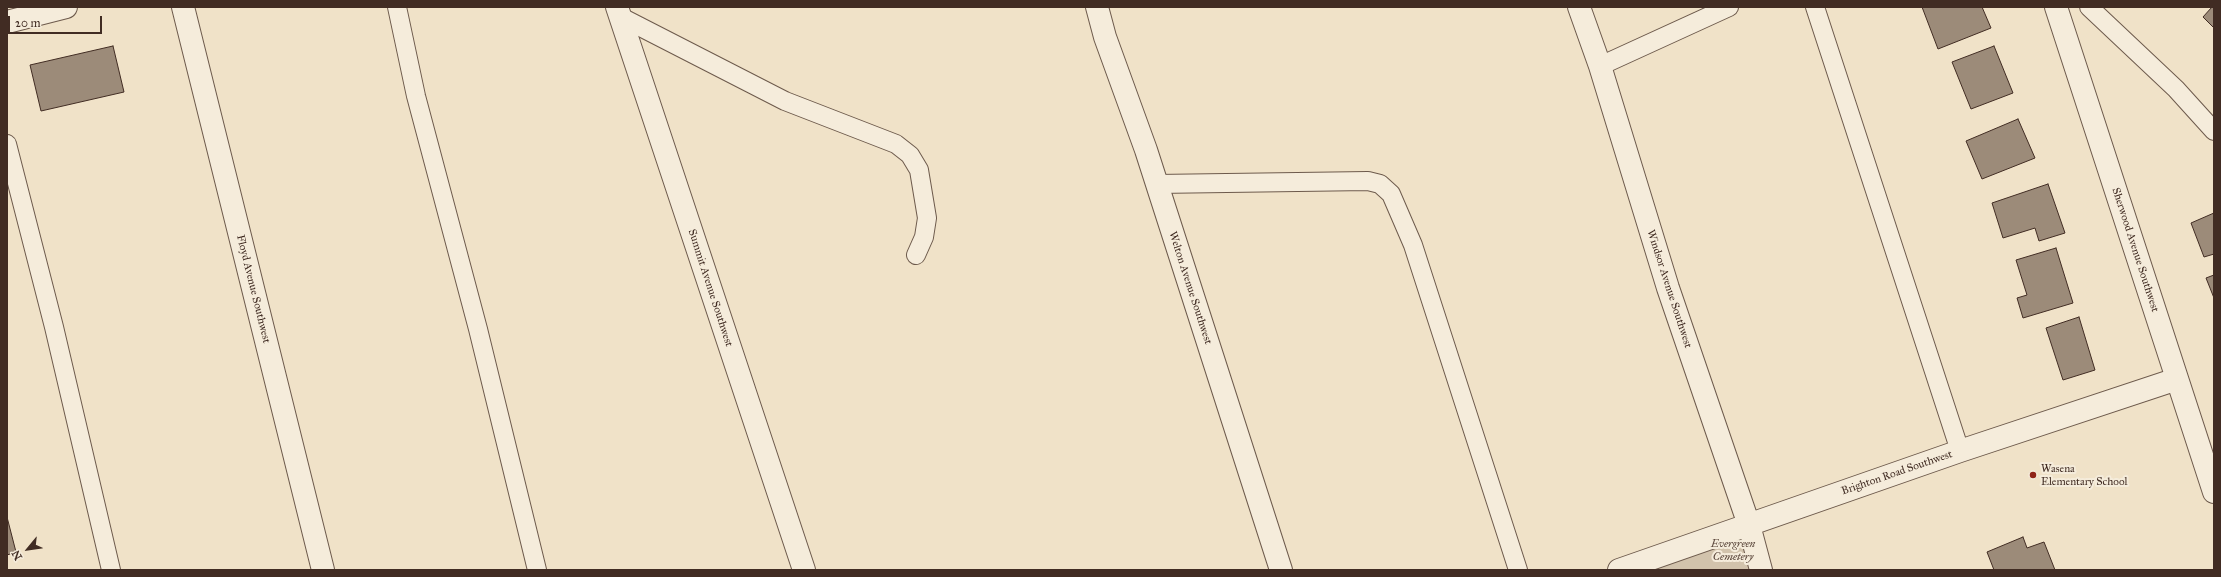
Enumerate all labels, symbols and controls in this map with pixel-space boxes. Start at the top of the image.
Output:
scale bar [10,8,104,34]
text: 20 m [15,16,41,30]
street label: Sherwood Avenue Southwest [2109,186,2161,314]
street label: Summit Avenue Southwest [685,228,735,348]
street label: Windsor Avenue Southwest [1644,228,1694,350]
street label: Welton Avenue Southwest [1165,230,1215,346]
street label: Floyd Avenue Southwest [233,233,273,345]
street label: Brighton Road Southwest [1840,448,1954,498]
place label: Wasena Elementary School [2041,462,2128,488]
marker: Wasena Elementary School [2028,470,2038,480]
north arrow [8,529,48,569]
park label: Evergreen Cemetery [1711,537,1755,563]
text: N [9,548,25,562]

